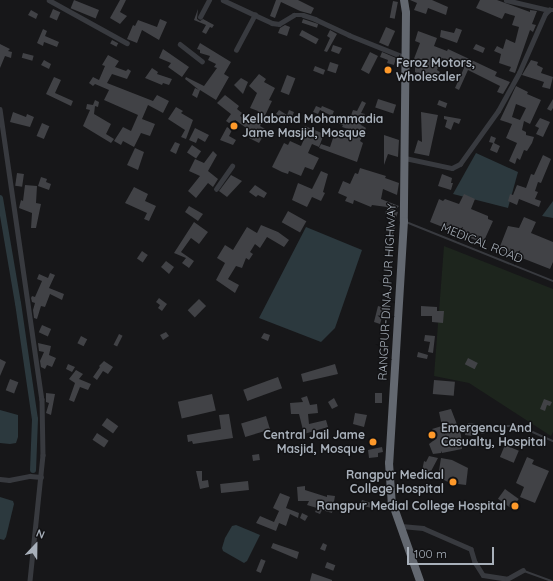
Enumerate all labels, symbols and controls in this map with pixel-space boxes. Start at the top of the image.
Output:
place label: Feroz Motors, Wholesaler [396,56,475,84]
marker: Feroz Motors, Wholesaler [383,65,393,75]
place label: Kellaband Mohammadia Jame Masjid, Mosque [242,112,383,140]
marker: Kellaband Mohammadia Jame Masjid, Mosque [229,121,239,131]
street label: RANGPUR-DINAJPUR HIGHWAY [375,203,399,381]
street label: MEDICAL ROAD [439,220,525,266]
place label: Emergency And Casualty, Hospital [441,421,546,449]
place label: Central Jail Jame Masjid, Mosque [263,428,365,456]
marker: Emergency And Casualty, Hospital [426,429,438,441]
marker: Central Jail Jame Masjid, Mosque [368,437,378,447]
place label: Rangpur Medical College Hospital [346,468,444,496]
marker: Rangpur Medical College Hospital [447,476,459,488]
place label: Rangpur Medial College Hospital [317,499,506,513]
marker: Rangpur Medial College Hospital [509,500,521,512]
north arrow [16,525,56,565]
text: N [34,526,47,542]
scale bar [409,539,496,565]
text: 100 m [414,546,447,561]

